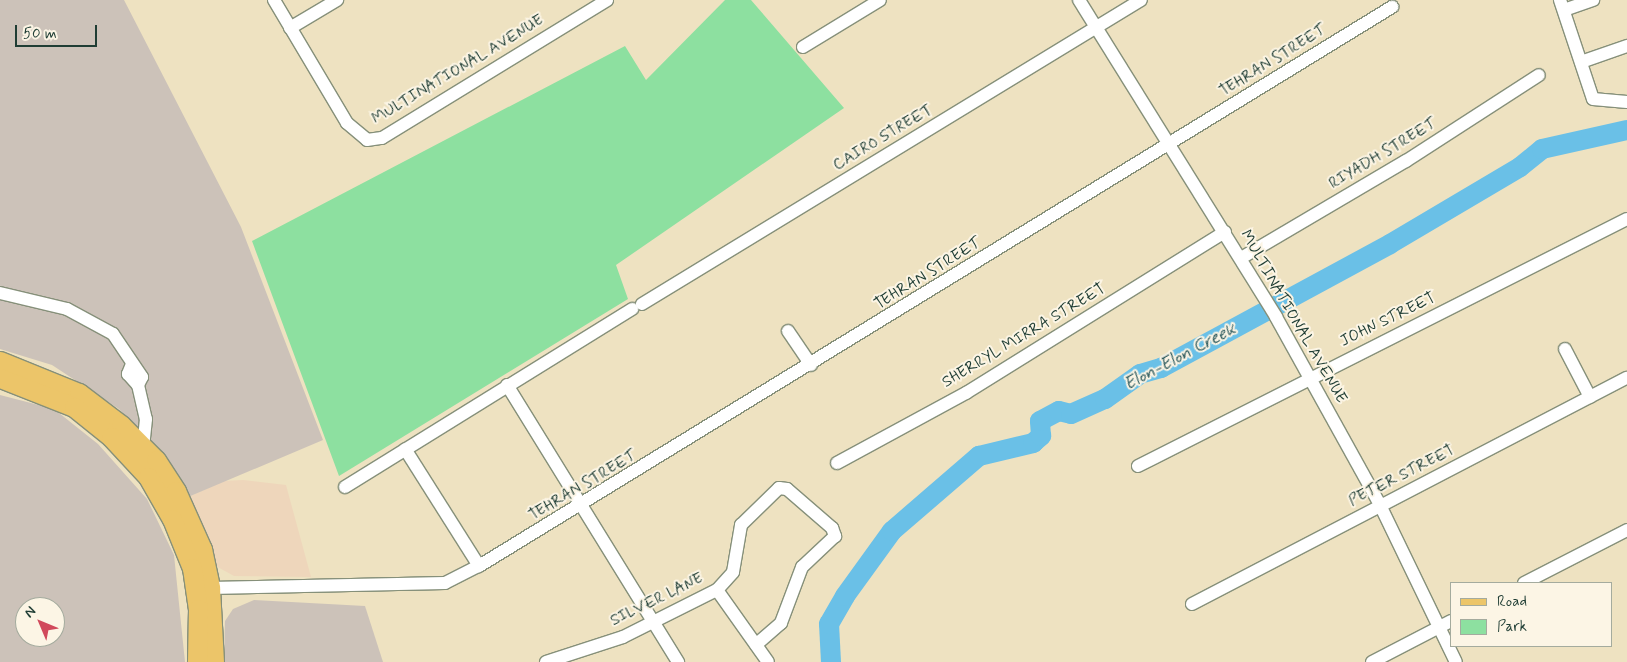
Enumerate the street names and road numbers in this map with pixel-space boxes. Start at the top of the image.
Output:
street label: MULTINATIONAL AVENUE [368,11,548,129]
street label: TEHRAN STREET [1216,20,1330,102]
street label: CAIRO STREET [829,100,937,176]
street label: RIYADH STREET [1325,114,1441,194]
street label: MULTINATIONAL AVENUE [1235,227,1351,407]
street label: TEHRAN STREET [871,233,985,315]
street label: SHERRYL MIRRA STREET [939,280,1109,392]
street label: JOHN STREET [1337,289,1439,351]
street label: PETER STREET [1346,441,1458,511]
street label: TEHRAN STREET [525,446,641,526]
street label: SILVER LANE [606,568,708,632]

